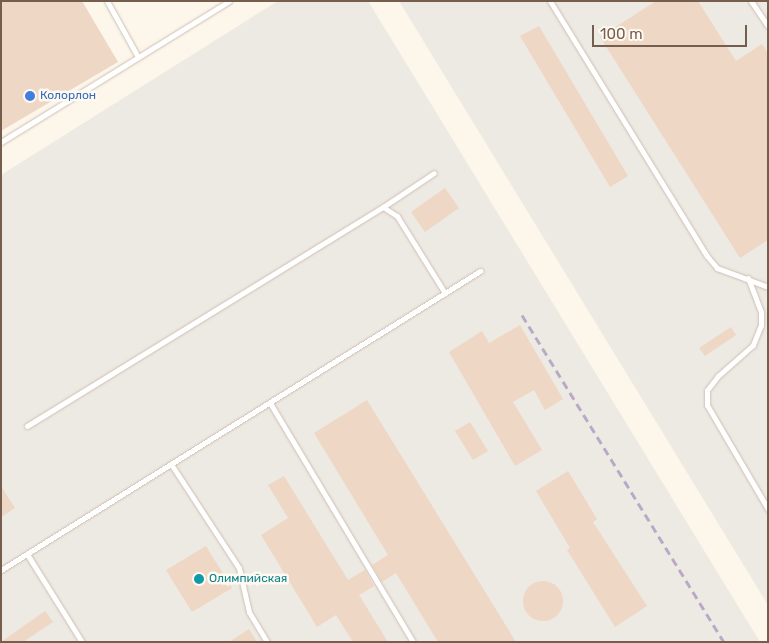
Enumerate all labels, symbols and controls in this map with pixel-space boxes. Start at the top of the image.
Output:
scale bar [594,15,749,47]
text: 100 m [600,25,642,43]
place label: Колорлон [40,89,96,103]
marker: Колорлон [24,90,36,102]
place label: Олимпийская [209,572,287,586]
marker: Олимпийская [193,573,205,585]

